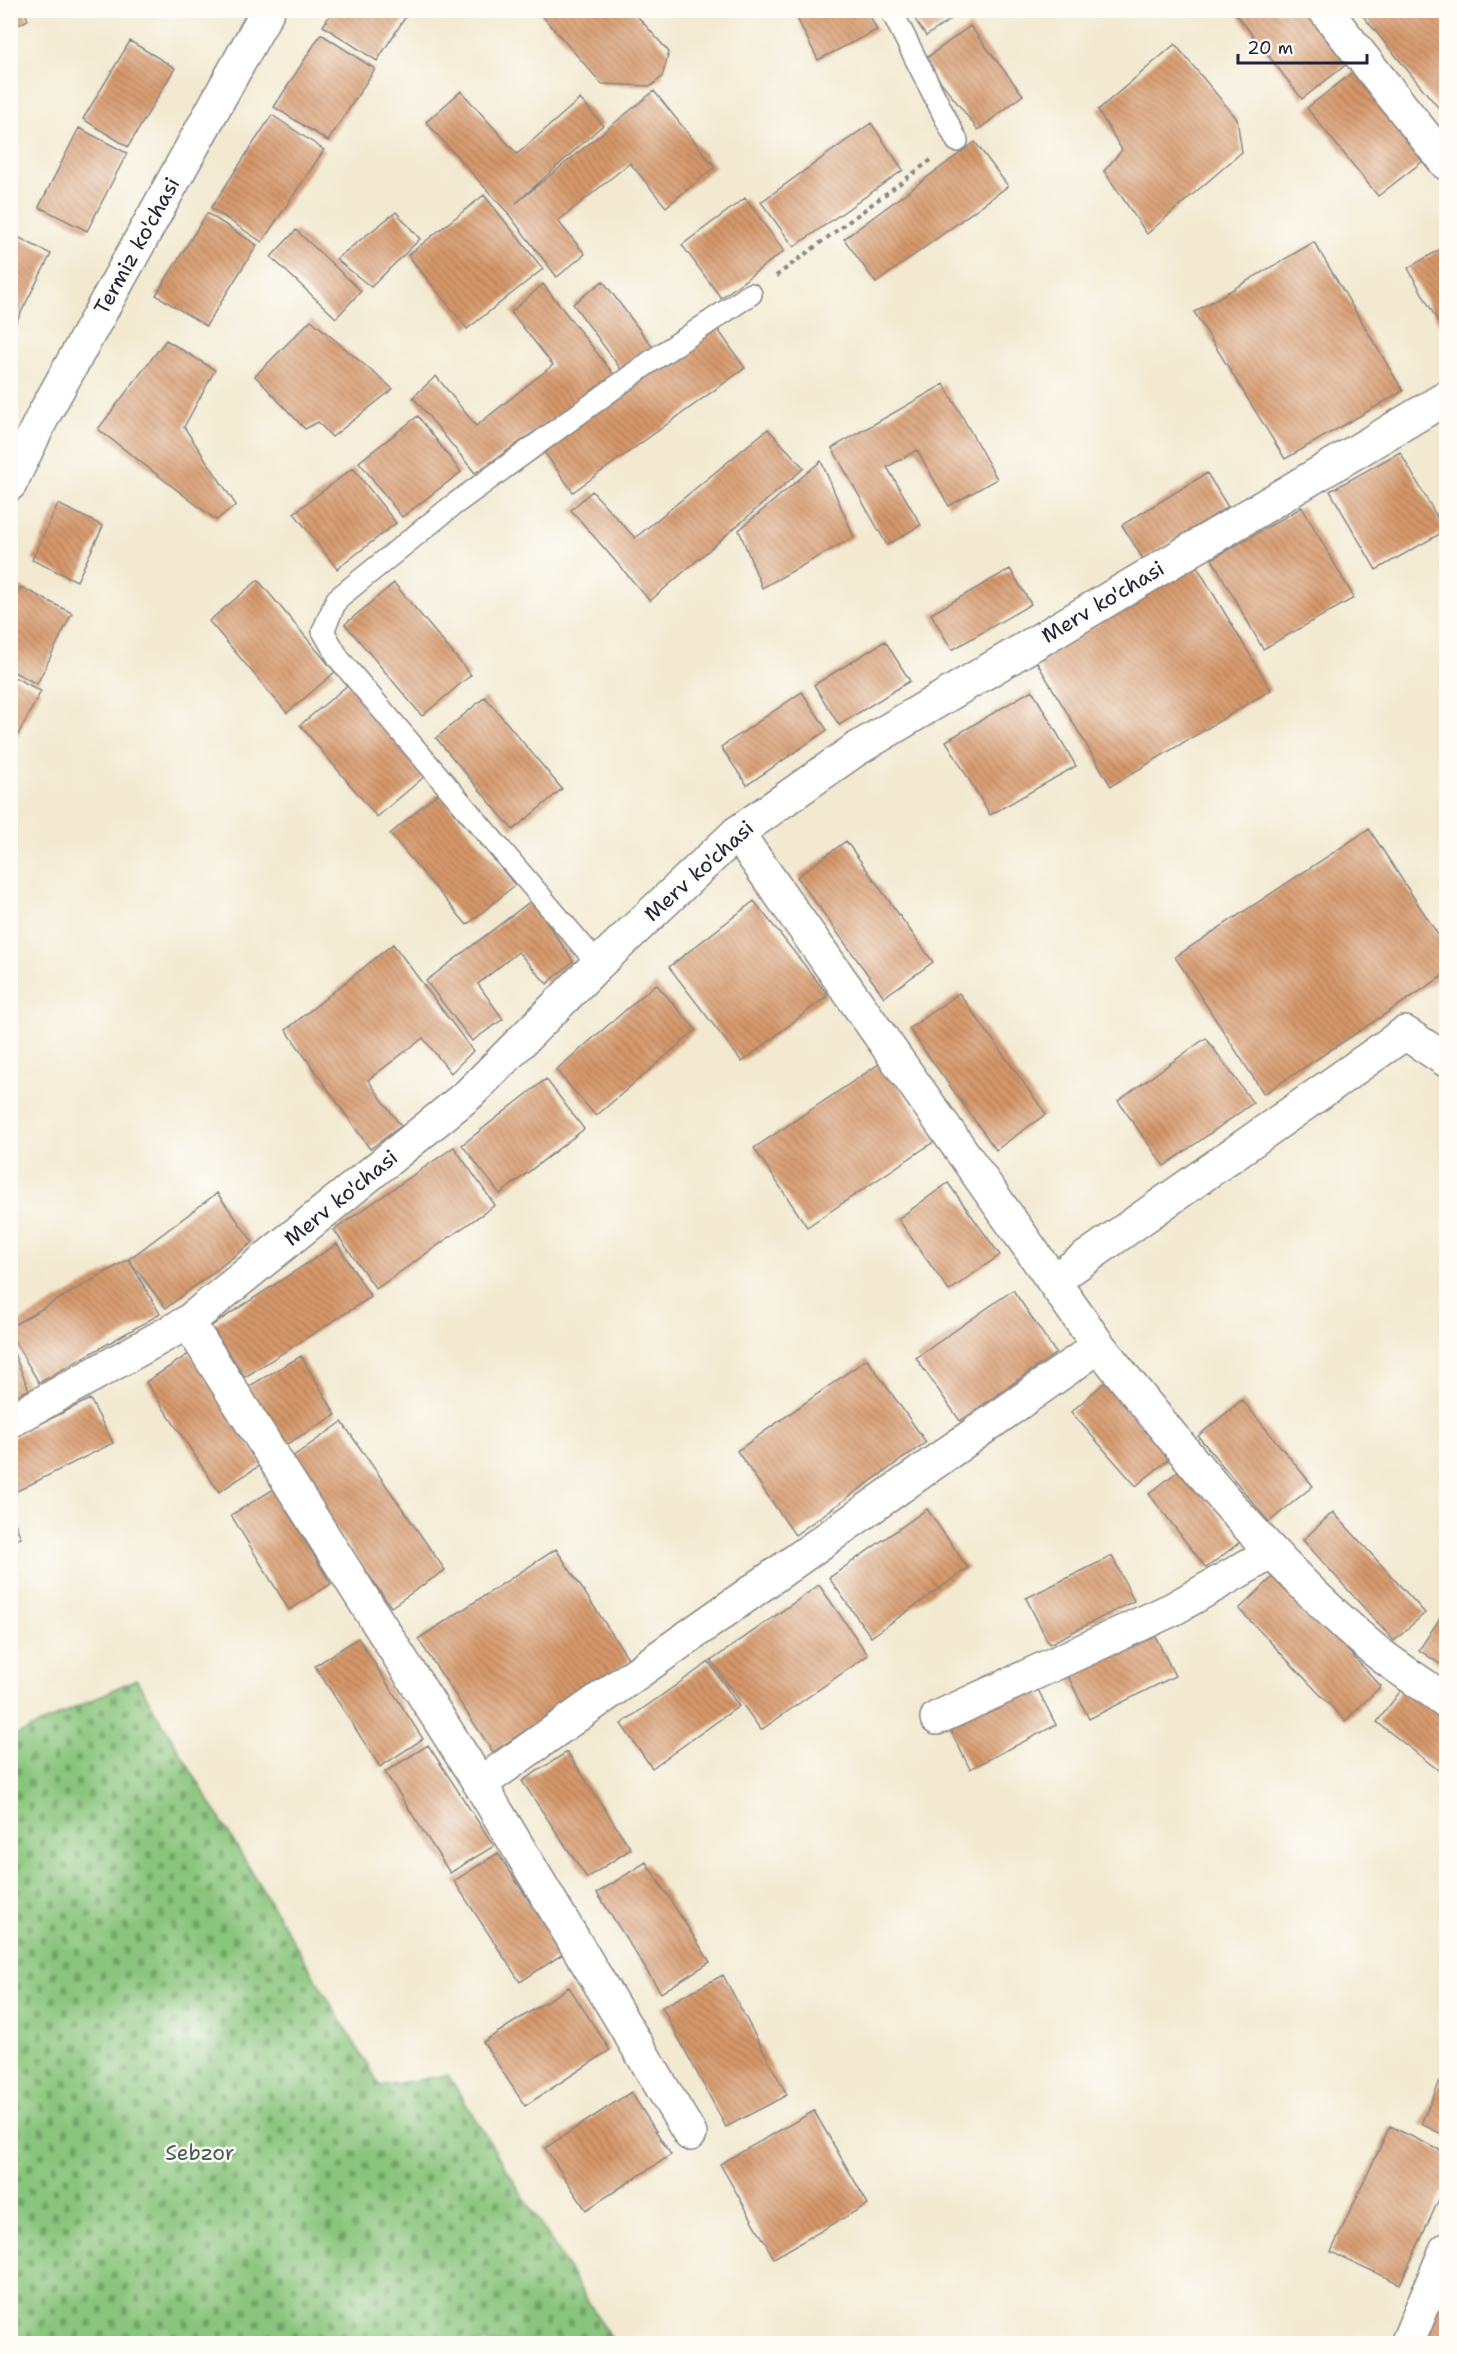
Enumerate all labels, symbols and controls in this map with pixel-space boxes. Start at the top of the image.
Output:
scale bar [1238,27,1367,65]
text: 20 m [1247,36,1293,60]
street label: Termiz ko'chasi [88,172,186,320]
street label: Merv ko'chasi [1036,554,1170,650]
street label: Merv ko'chasi [638,814,760,928]
street label: Merv ko'chasi [278,1144,404,1252]
park label: Sebzor [165,2139,235,2167]

